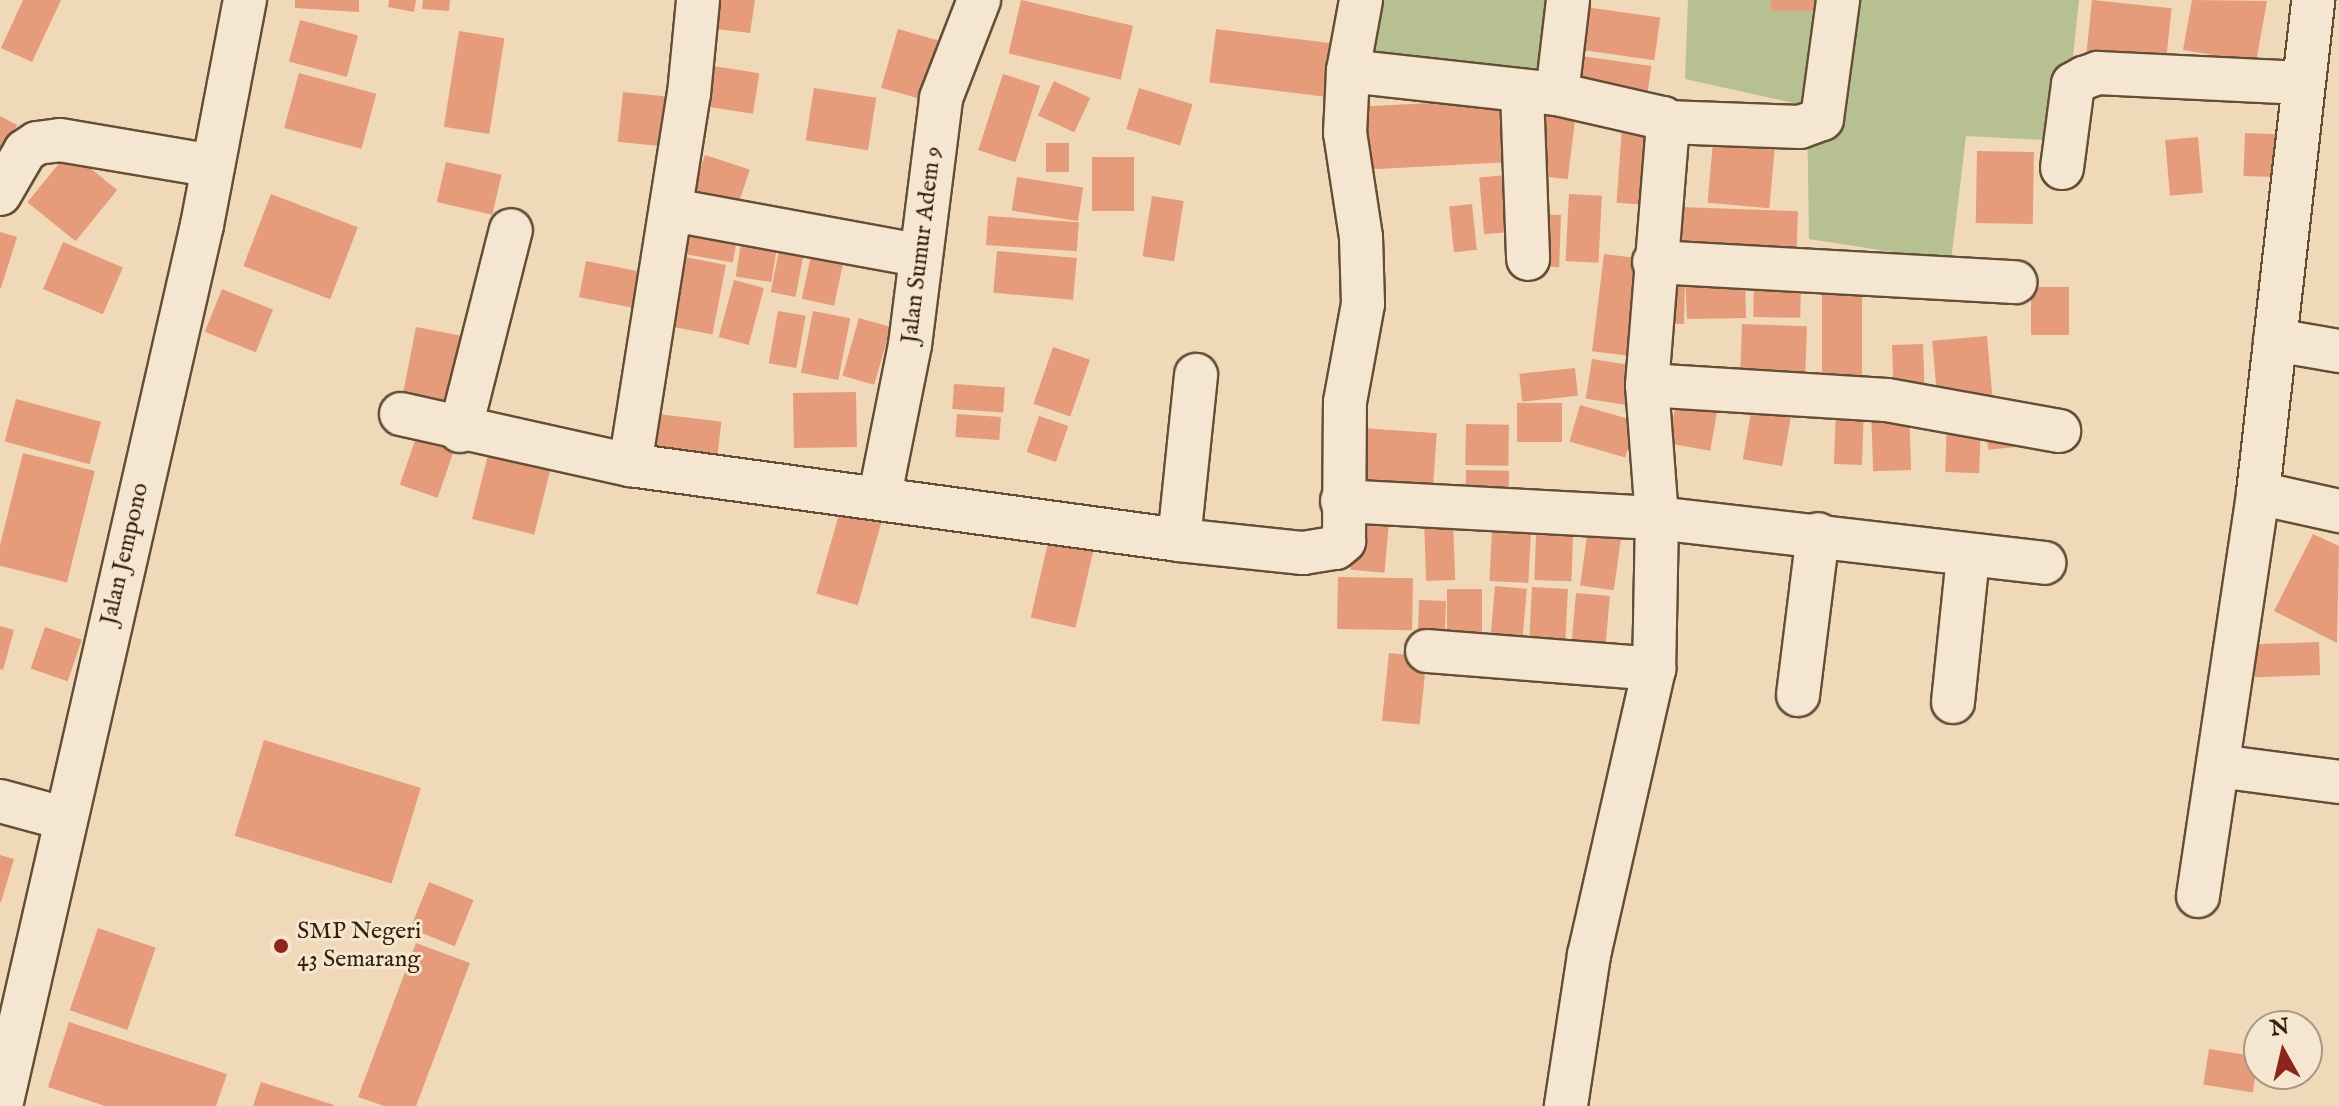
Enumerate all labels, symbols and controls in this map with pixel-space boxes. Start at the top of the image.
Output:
street label: Jalan Sumur Adem 9 [896,145,948,345]
street label: Jalan Jempono [95,480,155,628]
place label: SMP Negeri 43 Semarang [297,918,421,974]
marker: SMP Negeri 43 Semarang [272,937,290,955]
north arrow [2243,1010,2323,1090]
text: N [2269,1013,2291,1043]

